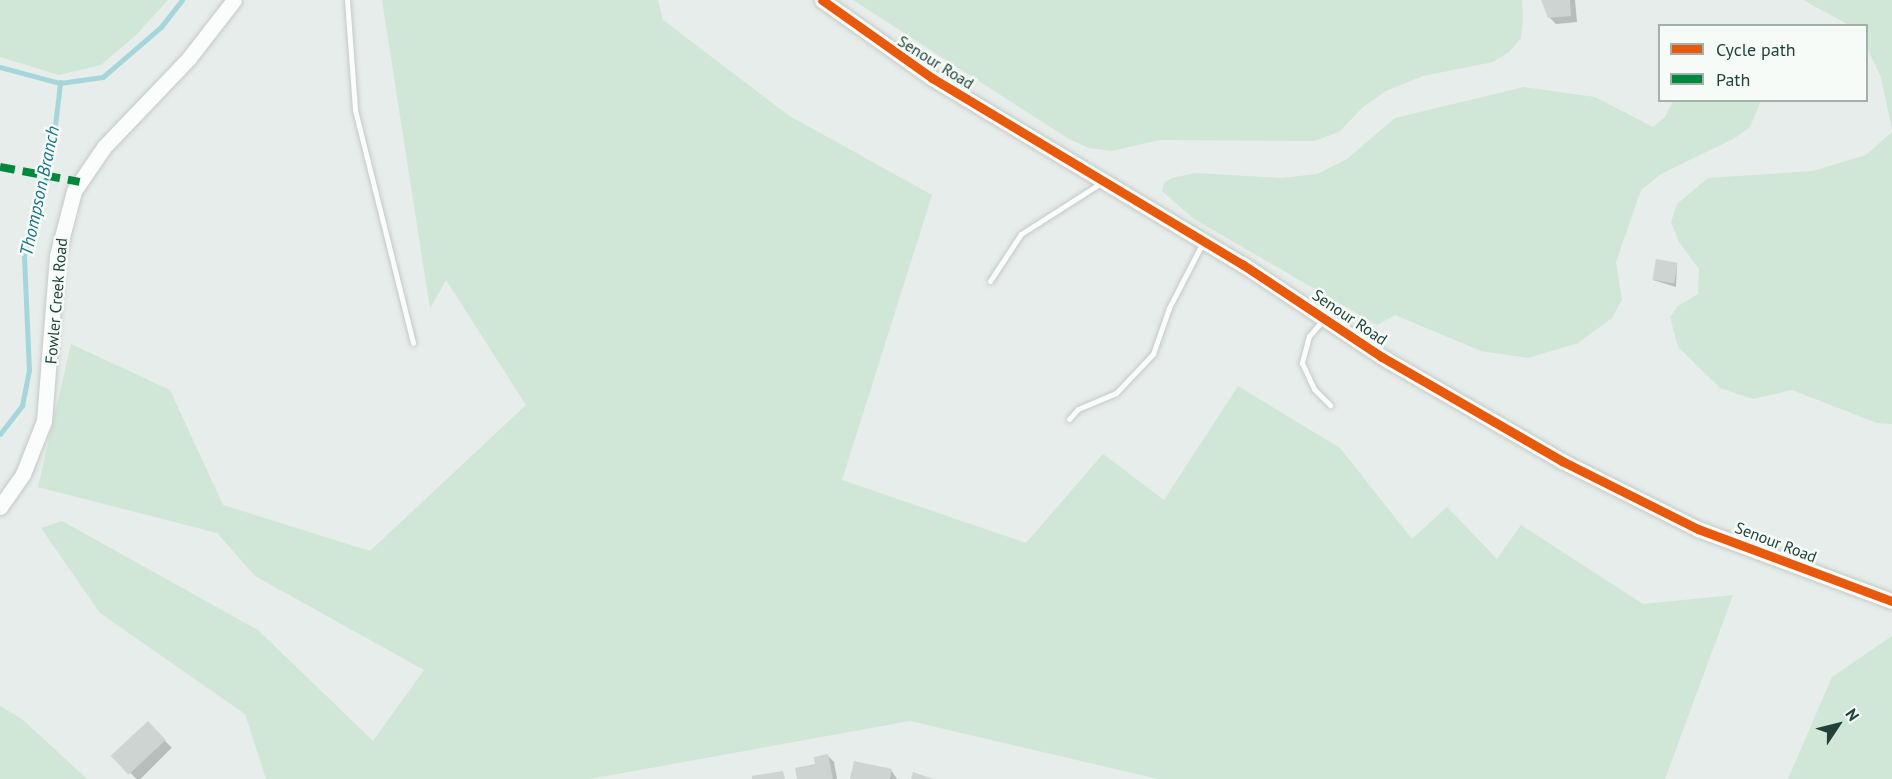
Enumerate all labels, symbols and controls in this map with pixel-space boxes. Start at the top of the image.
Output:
legend [1658,24,1868,102]
street label: Senour Road [894,31,978,93]
text: Cycle path [1716,38,1796,61]
text: Path [1716,68,1750,91]
water label: Thompson Branch [16,124,64,258]
street label: Fowler Creek Road [41,237,71,365]
street label: Senour Road [1309,285,1391,349]
street label: Senour Road [1732,518,1820,566]
north arrow [1808,695,1868,755]
text: N [1842,705,1864,725]

